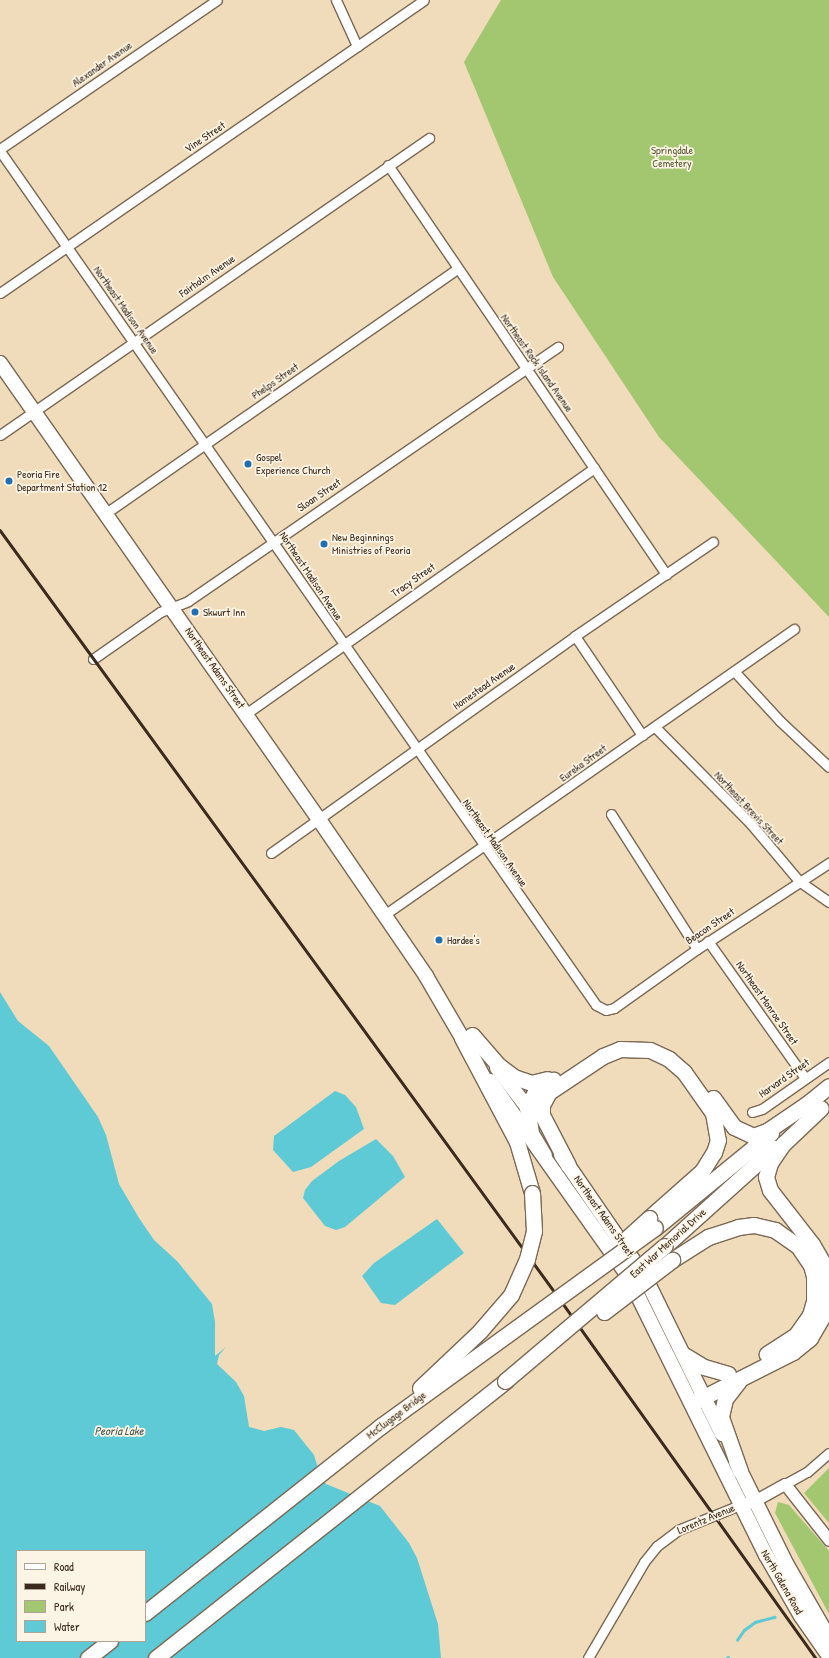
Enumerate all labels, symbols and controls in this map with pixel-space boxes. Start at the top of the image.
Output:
street label: Alexander Avenue [69,38,135,90]
street label: Vine Street [182,119,228,155]
park label: Springdale Cemetery [651,144,693,170]
street label: Fairholm Avenue [177,252,237,300]
street label: Northeast Madison Avenue [91,264,161,356]
street label: Northeast Rock Island Avenue [498,311,576,415]
street label: Phelps Street [249,360,301,402]
place label: Gospel Experience Church [256,451,330,477]
marker: Gospel Experience Church [243,459,253,469]
place label: Peoria Fire Department Station 12 [17,468,107,494]
marker: Peoria Fire Department Station 12 [4,476,14,486]
street label: Sloan Street [295,476,343,514]
street label: Northeast Madison Avenue [276,529,346,623]
place label: New Beginnings Ministries of Peoria [332,531,410,557]
marker: New Beginnings Ministries of Peoria [319,539,329,549]
street label: Tracy Street [388,560,438,600]
place label: Skwurt Inn [203,605,245,619]
marker: Skwurt Inn [190,607,200,617]
street label: Northeast Adams Street [182,625,248,711]
street label: Homestead Avenue [450,660,518,712]
street label: Eureka Street [557,742,609,784]
street label: Northeast Brevis Street [712,769,786,847]
street label: Northeast Madison Avenue [460,797,530,889]
street label: Beacon Street [683,905,737,947]
place label: Hardee's [447,933,480,947]
marker: Hardee's [434,935,444,945]
street label: Northeast Monroe Street [733,959,801,1047]
street label: Harvard Street [756,1056,812,1100]
street label: Northeast Adams Street [571,1173,637,1259]
street label: East War Memorial Drive [627,1205,709,1281]
street label: McClugage Bridge [364,1388,428,1442]
water label: Peoria Lake [94,1424,144,1438]
street label: Lorentz Avenue [675,1501,737,1537]
street label: North Galena Road [758,1547,806,1617]
legend [16,1550,146,1642]
text: Road [54,1558,74,1575]
text: Railway [54,1578,85,1595]
text: Park [54,1598,74,1615]
text: Water [54,1618,80,1635]

